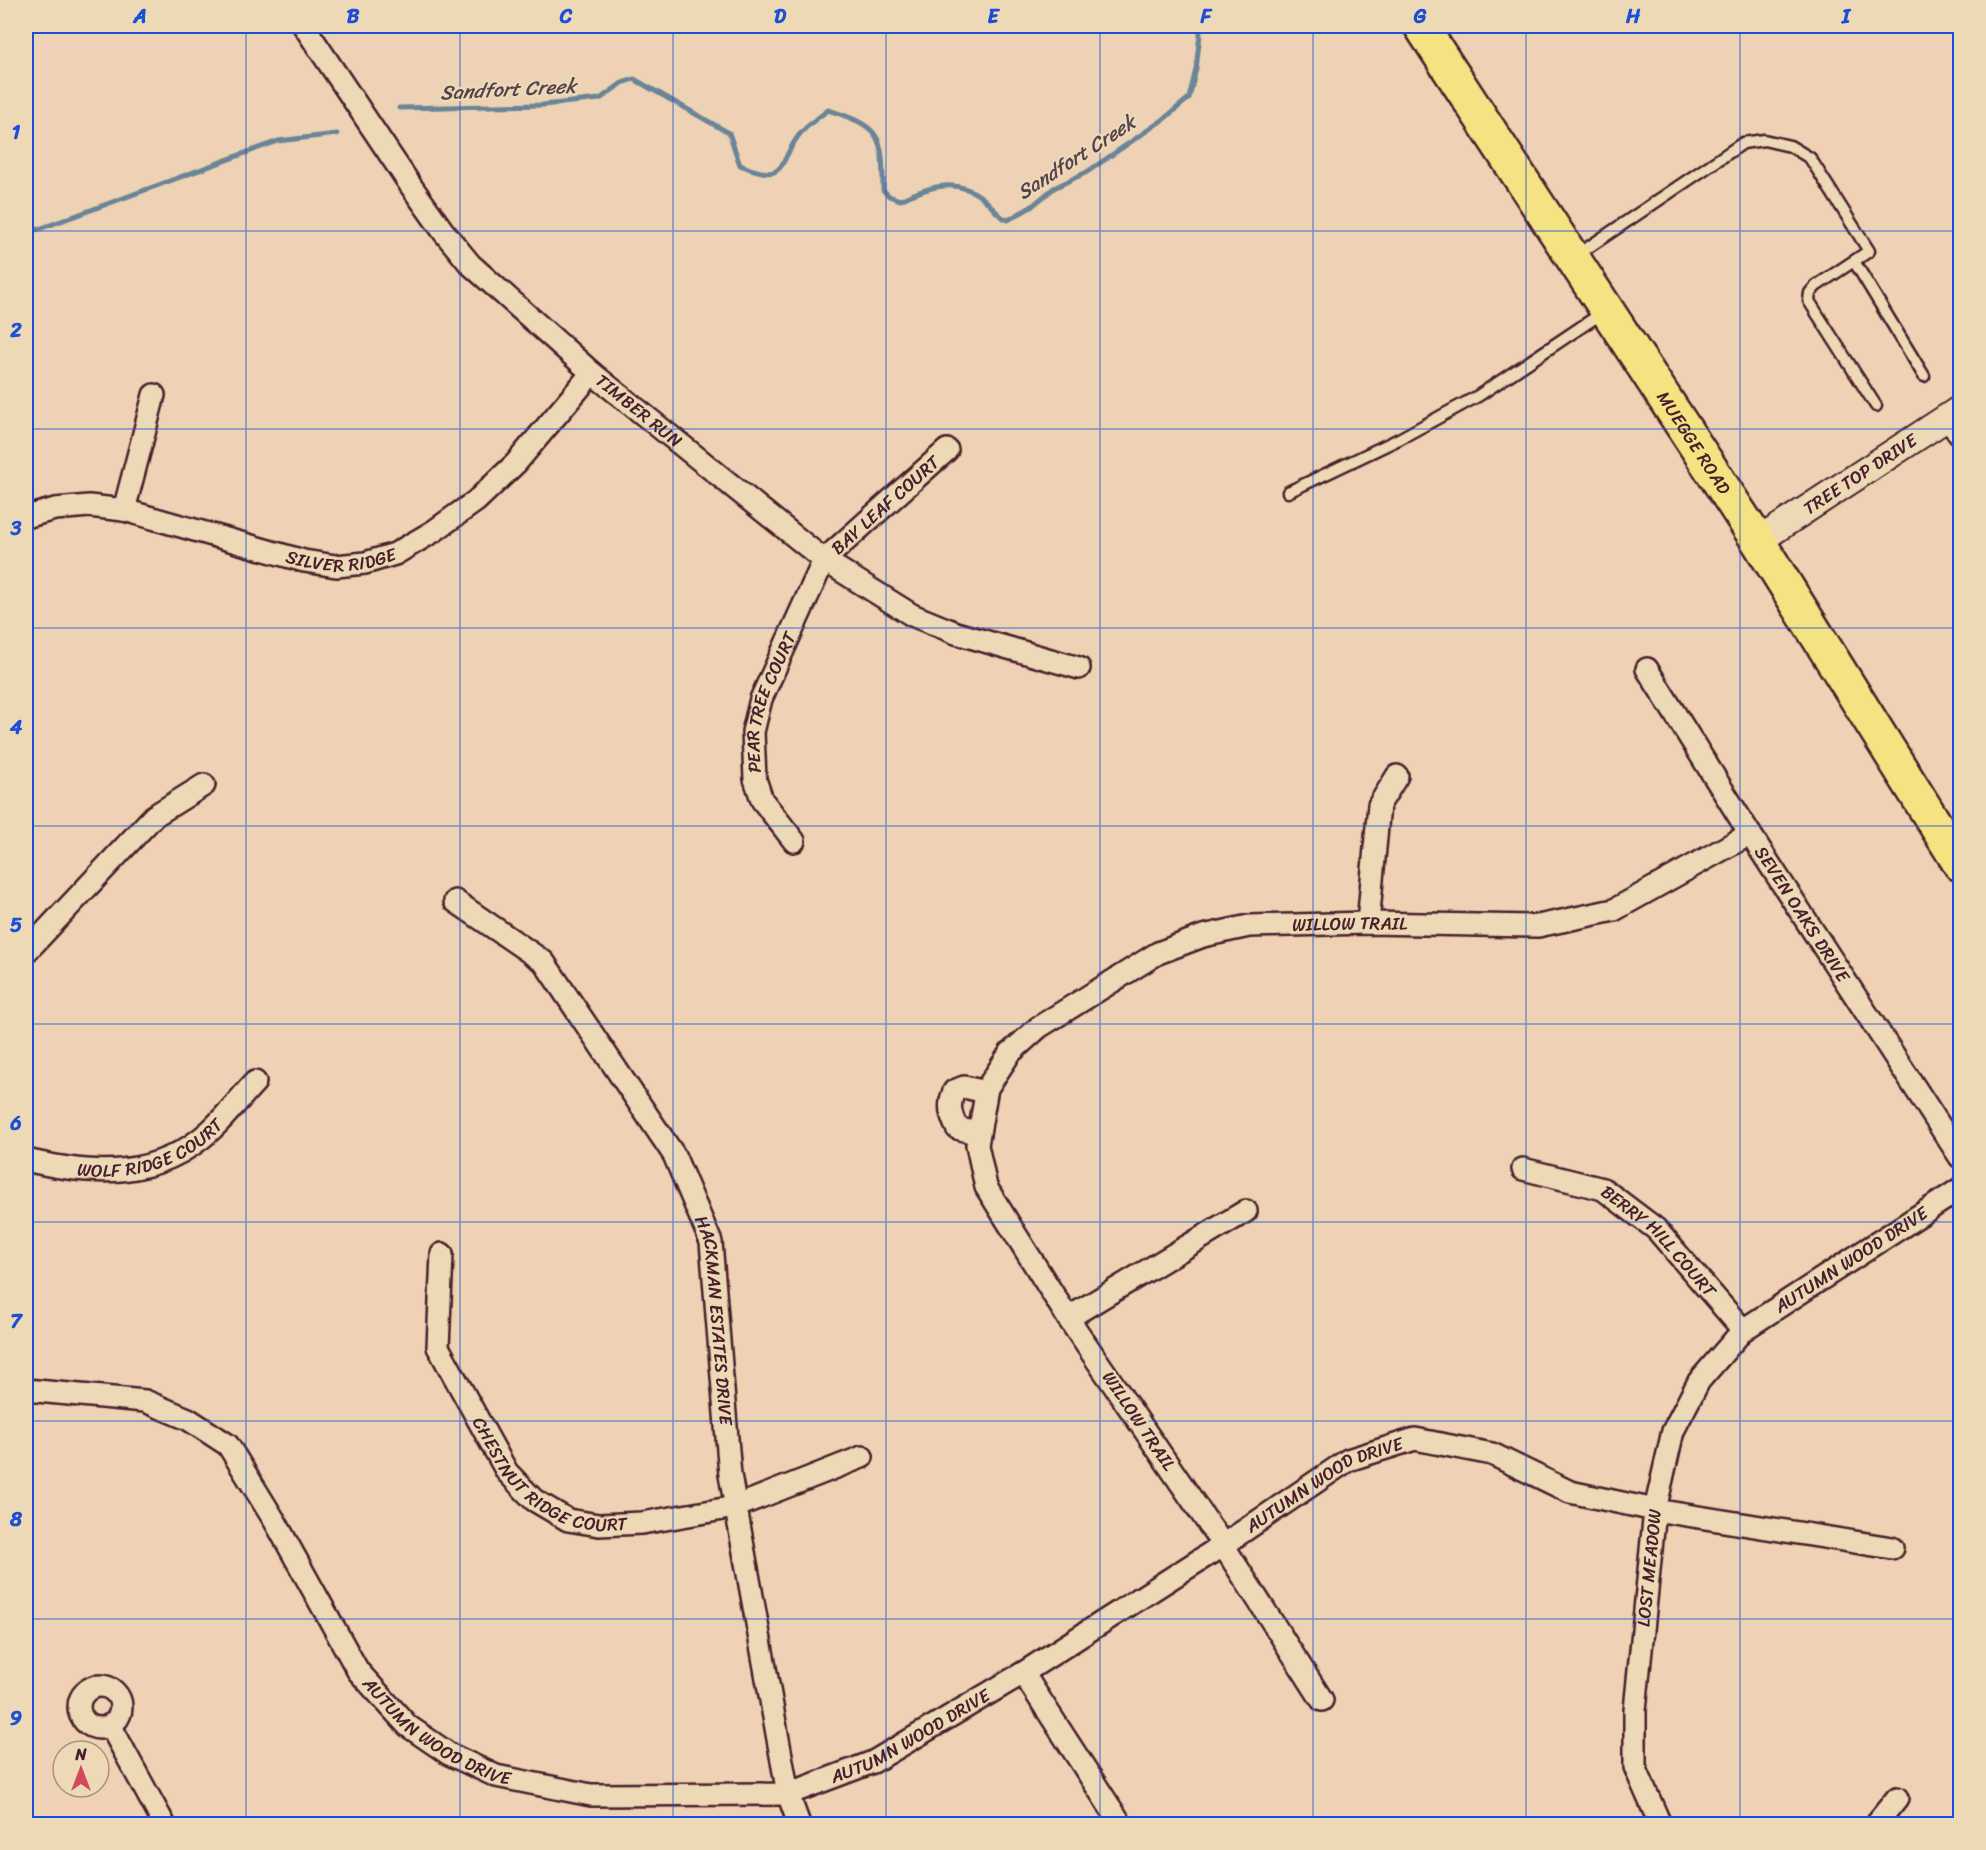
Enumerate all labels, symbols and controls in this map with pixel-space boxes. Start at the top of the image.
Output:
text: A [132,0,147,34]
text: B [347,0,360,34]
text: C [559,0,573,34]
text: D [774,0,787,34]
text: E [987,0,1000,34]
text: F [1200,0,1213,34]
text: G [1413,0,1427,34]
text: H [1625,0,1641,34]
text: I [1841,0,1852,34]
water label: Sandfort Creek [439,68,579,111]
water label: Sandfort Creek [1010,104,1145,209]
text: 1 [12,115,21,150]
text: 2 [9,313,22,348]
street label: TIMBER RUN [588,365,690,456]
street label: MUEGGE ROAD [1648,384,1740,501]
street label: TREE TOP DRIVE [1796,424,1925,524]
street label: BAY LEAF COURT [823,447,948,563]
text: 3 [10,511,22,546]
street label: SILVER RIDGE [282,538,401,582]
street label: PEAR TREE COURT [737,626,806,773]
text: 4 [9,710,23,745]
street label: SEVEN OAKS DRIVE [1746,839,1859,990]
street label: WILLOW TRAIL [1292,907,1408,941]
text: 5 [10,908,22,943]
text: 6 [9,1106,22,1141]
street label: WOLF RIDGE COURT [76,1110,232,1187]
street label: BERRY HILL COURT [1594,1177,1725,1305]
street label: AUTUMN WOOD DRIVE [1767,1197,1936,1322]
street label: HACKMAN ESTATES DRIVE [685,1210,742,1427]
text: 7 [10,1304,23,1339]
street label: WILLOW TRAIL [1093,1364,1185,1478]
street label: CHESTNUT RIDGE COURT [463,1411,629,1541]
street label: AUTUMN WOOD DRIVE [1238,1427,1408,1542]
text: 8 [9,1502,23,1537]
street label: LOST MEADOW [1627,1507,1671,1628]
street label: AUTUMN WOOD DRIVE [354,1669,515,1795]
street label: AUTUMN WOOD DRIVE [825,1679,997,1793]
text: 9 [10,1701,22,1736]
north arrow [51,1739,111,1799]
text: N [74,1740,87,1769]

